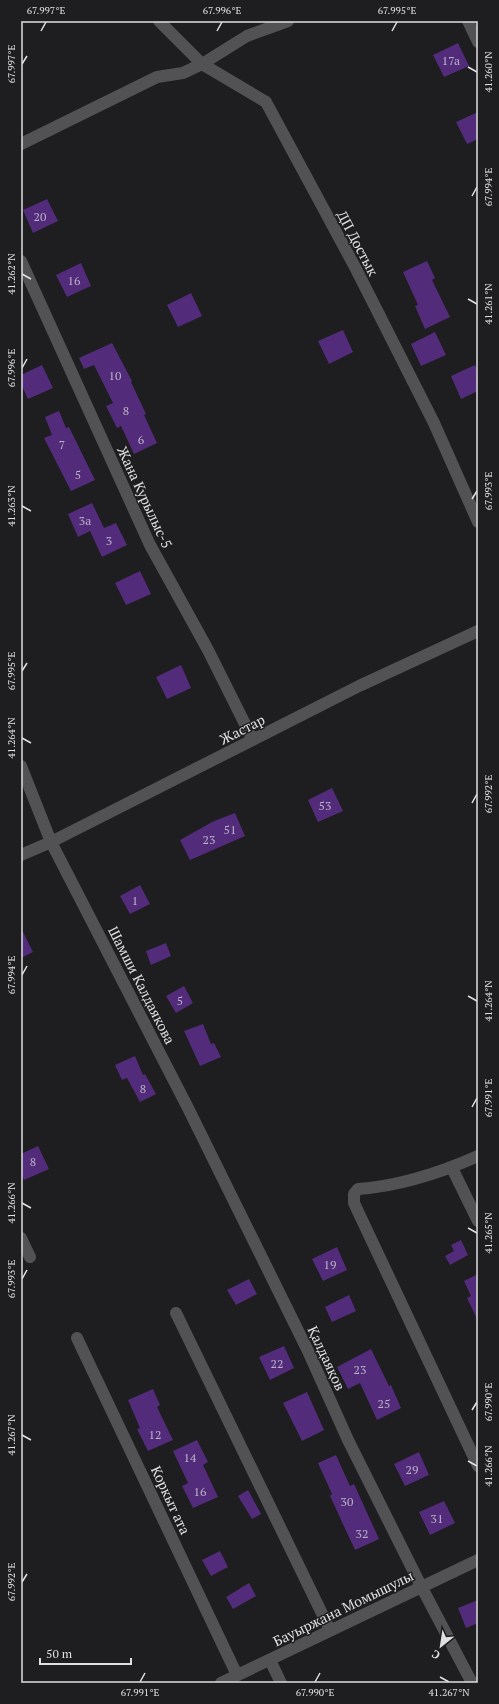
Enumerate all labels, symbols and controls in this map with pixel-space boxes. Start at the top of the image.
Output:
text: 67.997°E [27,4,65,17]
text: 67.996°E [203,4,241,17]
text: 67.995°E [378,4,416,17]
text: 67.997°E [5,45,18,83]
text: 41.260°N [482,51,495,93]
house number: 17а [442,53,460,68]
text: 67.994°E [482,168,495,206]
street label: ДП Достык [333,207,383,279]
house number: 20 [34,209,46,224]
text: 41.262°N [5,253,18,295]
house number: 16 [68,273,81,288]
text: 41.261°N [482,283,495,325]
text: 67.996°E [5,349,18,387]
house number: 10 [109,368,121,383]
house number: 8 [123,403,129,418]
house number: 6 [138,432,145,447]
house number: 7 [59,437,65,452]
street label: Жана Курылыс-5 [113,443,177,551]
house number: 5 [75,467,81,482]
text: 67.993°E [482,472,495,510]
text: 41.263°N [5,485,18,527]
house number: 3а [79,513,91,528]
house number: 3 [106,533,112,548]
text: 67.995°E [5,652,18,690]
street label: Жастар [216,709,268,748]
text: 41.264°N [5,717,18,759]
text: 67.992°E [482,775,495,813]
house number: 53 [319,798,331,813]
house number: 51 [224,822,236,837]
house number: 23 [203,832,215,847]
house number: 1 [132,893,138,908]
street label: Шамши Калдаякова [104,923,180,1047]
text: 67.994°E [5,956,18,994]
text: 41.264°N [482,980,495,1022]
house number: 5 [177,993,183,1008]
text: 67.991°E [482,1079,495,1117]
house number: 8 [140,1081,146,1096]
house number: 8 [30,1154,36,1169]
text: 41.266°N [5,1182,18,1224]
text: 41.265°N [482,1212,495,1254]
house number: 19 [324,1257,336,1272]
text: 67.993°E [5,1260,18,1298]
street label: Қалдаяқов [304,1323,350,1393]
house number: 22 [271,1356,283,1371]
house number: 23 [354,1362,366,1377]
text: 67.990°E [482,1383,495,1421]
house number: 25 [378,1396,390,1411]
text: 41.267°N [5,1414,18,1456]
house number: 12 [149,1427,161,1442]
text: 41.266°N [482,1445,495,1487]
house number: 14 [184,1450,197,1465]
house number: 29 [406,1462,418,1477]
street label: Коркыт ата [147,1463,195,1537]
house number: 16 [194,1484,207,1499]
house number: 30 [341,1494,353,1509]
house number: 31 [431,1511,443,1526]
house number: 32 [356,1526,368,1541]
text: 67.992°E [5,1563,18,1601]
street label: Бауыржана Момышулы [270,1566,416,1650]
north arrow [421,1626,461,1666]
scale bar [40,1640,131,1666]
text: 50 m [46,1646,73,1661]
text: С [429,1647,443,1663]
text: 67.991°E [121,1686,159,1699]
text: 67.990°E [296,1686,334,1699]
text: 41.267°N [429,1686,470,1699]

